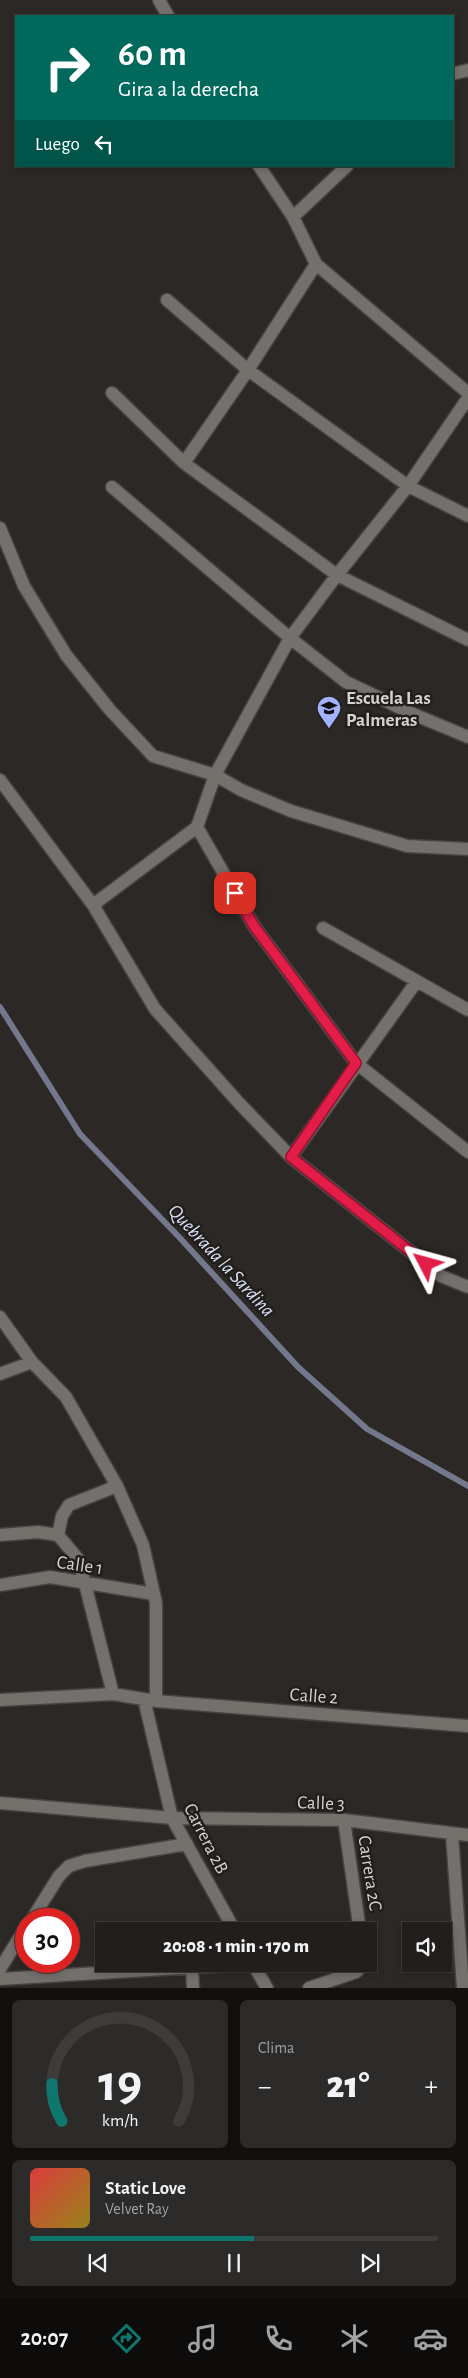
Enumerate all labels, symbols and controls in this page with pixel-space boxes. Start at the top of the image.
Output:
icon: right [35,35,100,100]
text: 60 m [118,37,187,72]
text: Gira a la derecha [118,78,259,100]
icon: left [90,130,118,158]
text: Luego [35,135,80,154]
place label: Escuela Las Palmeras [346,689,431,730]
school or university icon: Escuela Las Palmeras [316,695,342,729]
pin [214,872,256,914]
icon: arrive [221,879,249,907]
water label: Quebrada la Sardina [164,1201,278,1321]
position arrow [399,1237,451,1289]
street label: Calle 1 [55,1553,104,1578]
street label: Calle 2 [289,1685,339,1708]
street label: Calle 3 [297,1793,345,1814]
street label: Carrera 2B [180,1800,231,1877]
street label: Carrera 2C [354,1834,385,1912]
speed limit sign: 30 [15,1908,80,1973]
map controls [402,1922,452,1972]
button: sound [402,1922,452,1972]
text: 20:08 · 1 min · 170 m [163,1937,309,1956]
text: Clima [258,2040,294,2056]
text: 19 [98,2058,142,2110]
text: 21° [326,2067,370,2105]
text: − [258,2073,271,2101]
text: + [425,2073,438,2101]
text: km/h [102,2112,138,2130]
text: Static Love [105,2179,186,2198]
text: Velvet Ray [105,2201,169,2217]
icon: previous [84,2249,112,2277]
icon: pause [220,2249,248,2277]
icon: next [356,2249,384,2277]
icon: directions [109,2321,144,2356]
icon: music [185,2321,220,2356]
icon: phone [261,2321,296,2356]
icon: climate [337,2321,372,2356]
icon: car [413,2321,448,2356]
text: 20:07 [20,2327,68,2349]

